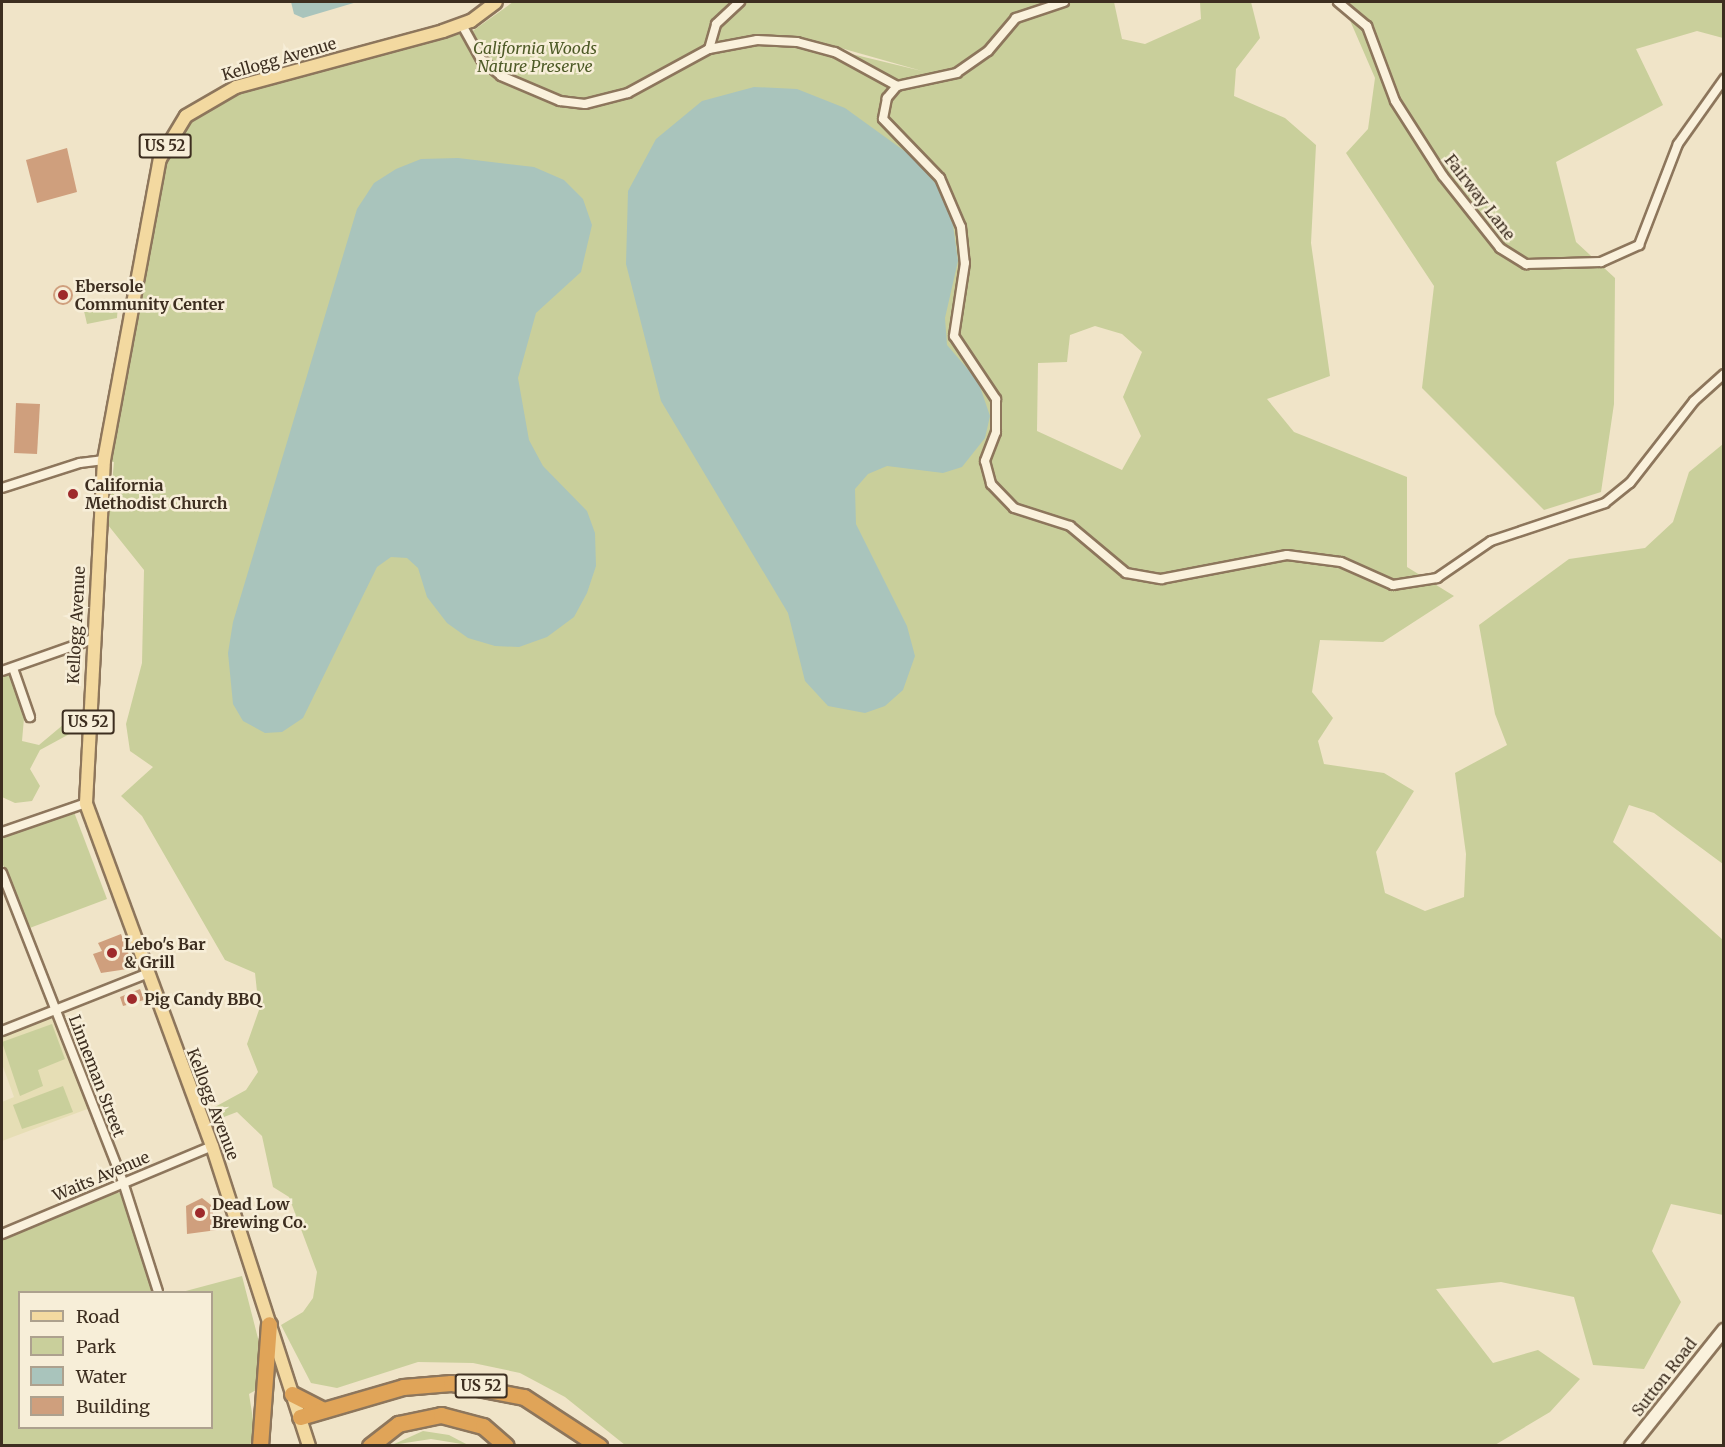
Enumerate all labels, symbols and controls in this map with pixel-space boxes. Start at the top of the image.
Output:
street label: Kellogg Avenue [220,33,338,85]
park label: California Woods Nature Preserve [473,38,597,76]
road number: US 52 [138,134,192,158]
street label: Fairway Lane [1441,150,1519,244]
place label: Ebersole Community Center [75,276,225,314]
marker: Ebersole Community Center [56,288,70,302]
place label: California Methodist Church [85,475,227,513]
marker: California Methodist Church [66,487,80,501]
street label: Kellogg Avenue [63,566,89,684]
road number: US 52 [61,710,115,734]
place label: Lebo's Bar & Grill [124,934,206,972]
marker: Lebo's Bar & Grill [105,946,119,960]
place label: Pig Candy BBQ [144,989,261,1009]
marker: Pig Candy BBQ [125,992,139,1006]
street label: Linneman Street [65,1012,129,1140]
street label: Kellogg Avenue [183,1045,243,1163]
street label: Waits Avenue [50,1147,152,1205]
place label: Dead Low Brewing Co. [212,1194,307,1232]
marker: Dead Low Brewing Co. [193,1206,207,1220]
legend [18,1291,213,1429]
text: Road [76,1305,120,1328]
street label: Sutton Road [1627,1334,1701,1420]
text: Park [76,1335,116,1358]
text: Water [76,1365,127,1388]
road number: US 52 [454,1374,508,1398]
text: Building [76,1395,150,1418]

